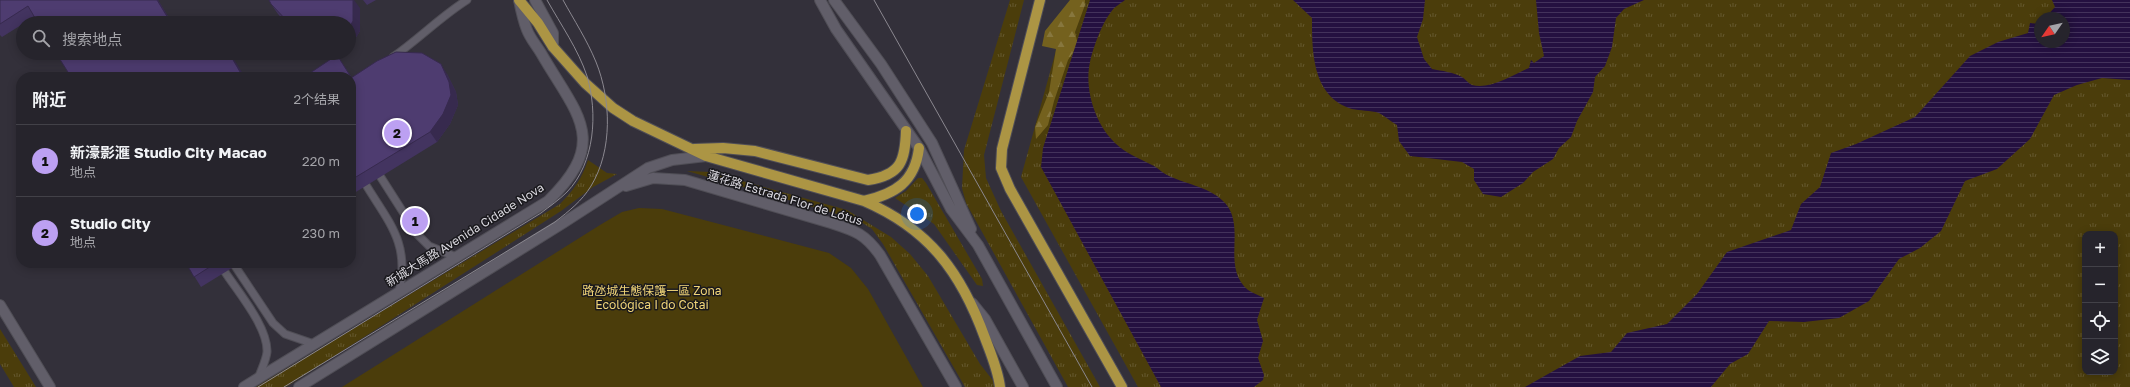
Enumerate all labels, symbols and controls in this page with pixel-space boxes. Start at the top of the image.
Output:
north arrow [2034,12,2070,48]
search box [16,16,356,60]
icon: search [30,27,52,49]
text: 搜索地点 [62,30,122,48]
text: 附近 [32,89,66,110]
text: 2个结果 [293,91,340,107]
pin: 2 [384,118,410,148]
text: 新濠影滙 Studio City Macao [70,143,267,161]
text: 1 [42,153,48,169]
text: 220 m [302,153,340,169]
text: 地点 [70,164,96,180]
street label: 蓮花路 Estrada Flor de Lótus [706,167,865,228]
street label: 新城大馬路 Avenida Cidade Nova [383,180,547,290]
your location [907,204,927,224]
pin: 1 [402,206,428,236]
text: Studio City [70,214,151,232]
text: 2 [41,225,49,241]
text: 230 m [302,225,340,241]
map controls [2082,231,2118,375]
button: + [2082,231,2118,267]
text: 地点 [70,234,96,250]
button: − [2082,267,2118,303]
park label: 路氹城生態保護一區 Zona Ecológica I do Cotai [582,283,722,312]
button: locate [2082,303,2118,339]
button: layers [2082,339,2118,375]

